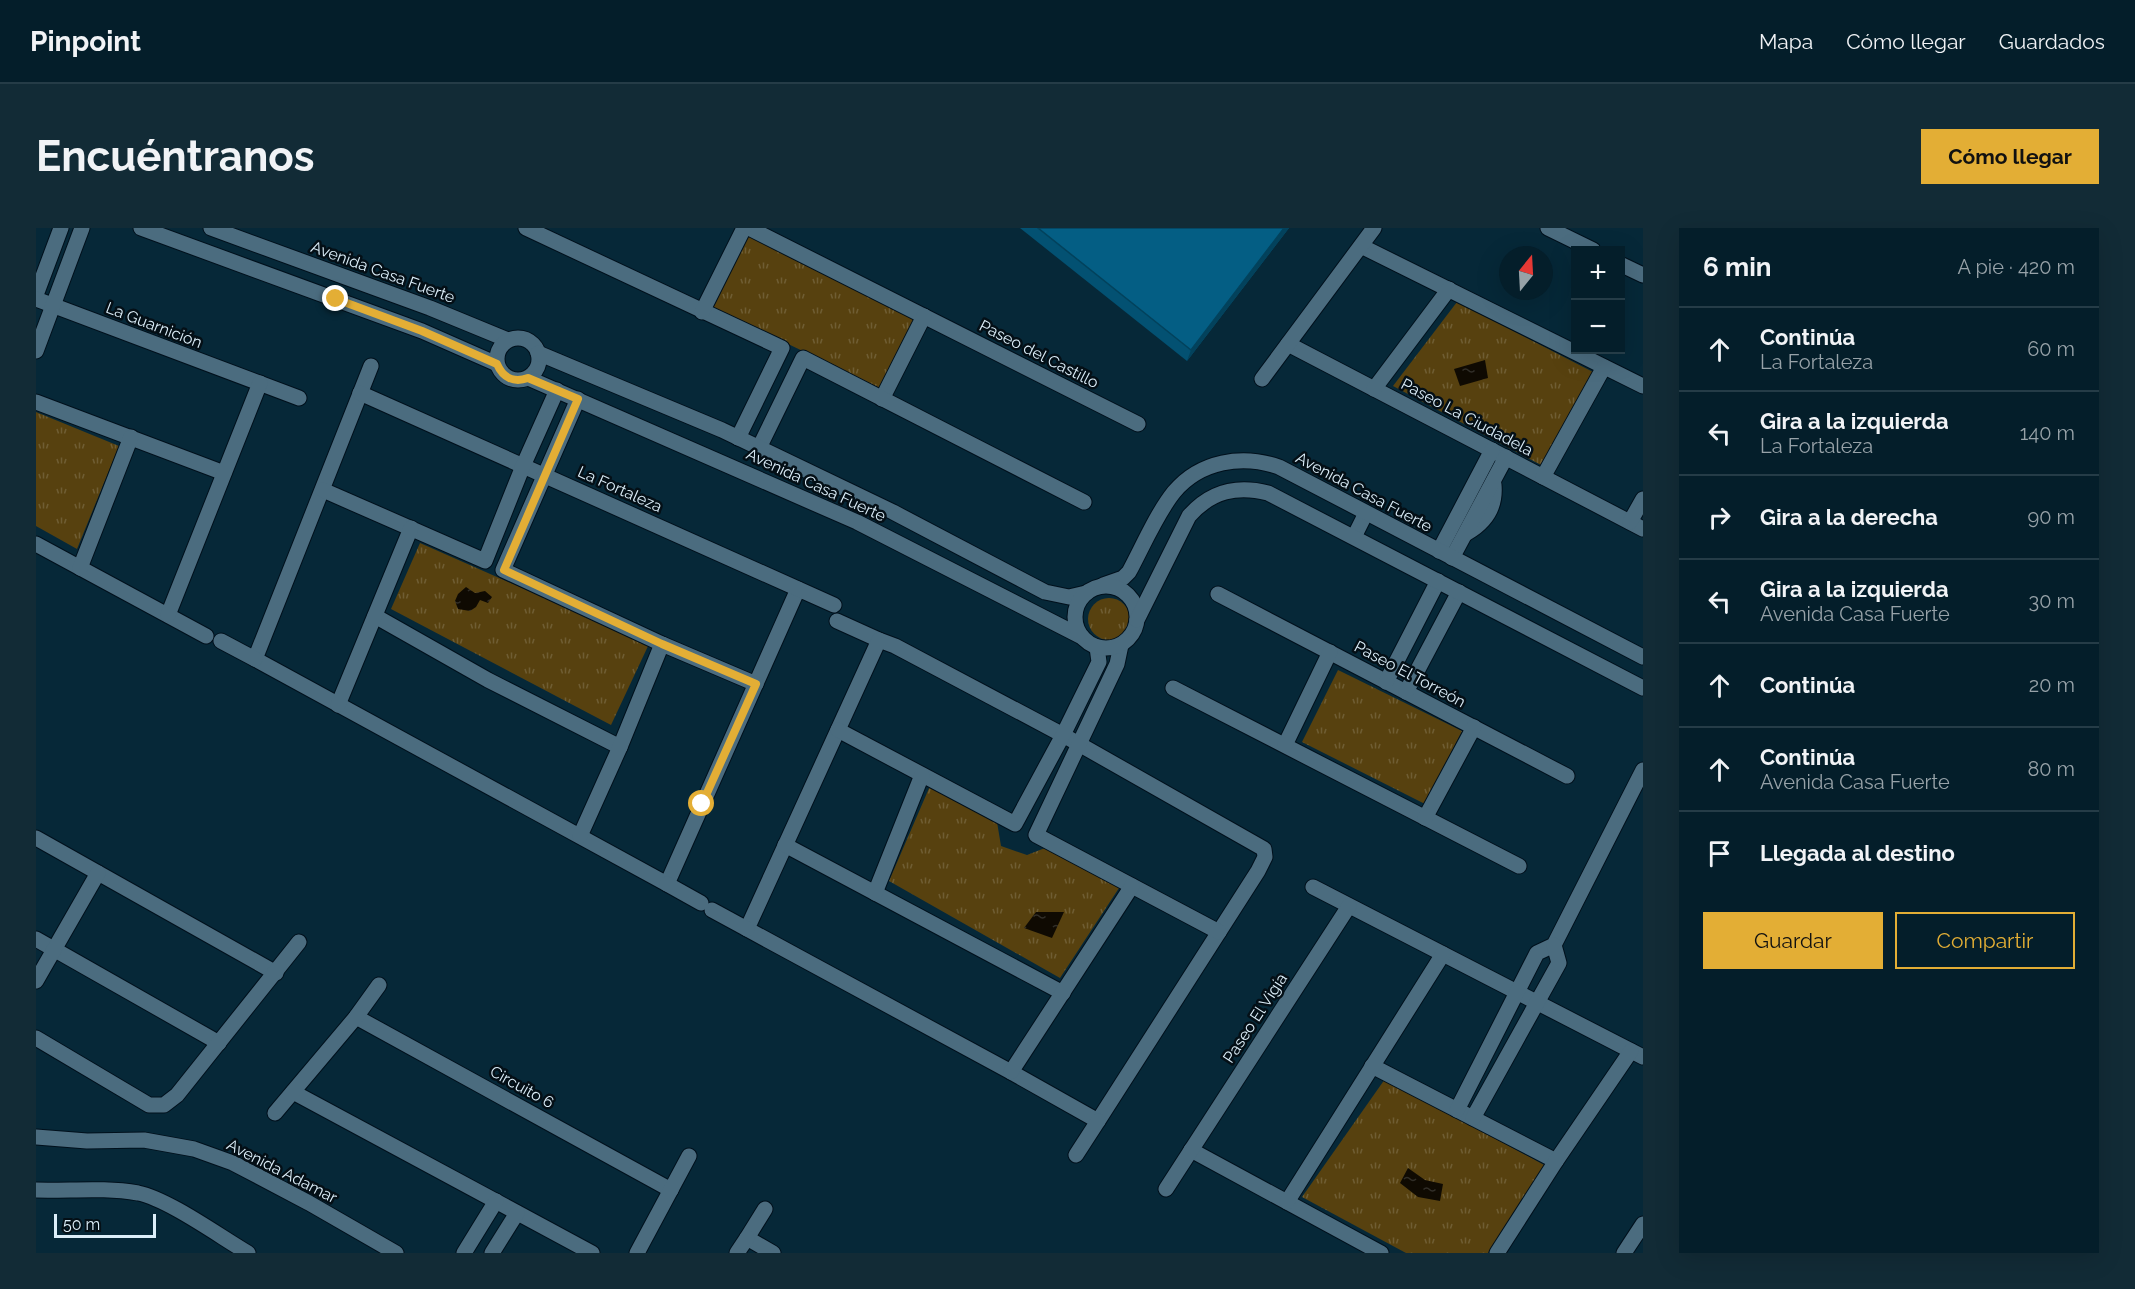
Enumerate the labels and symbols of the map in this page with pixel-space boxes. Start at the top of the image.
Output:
street label: Avenida Casa Fuerte [308,237,458,307]
north arrow [1499,246,1553,300]
route end [322,285,348,311]
street label: La Guarnición [103,298,205,352]
street label: Paseo del Castillo [976,316,1102,392]
street label: Paseo La Ciudadela [1398,374,1536,460]
street label: Avenida Casa Fuerte [743,444,889,526]
street label: Avenida Casa Fuerte [1293,448,1435,536]
street label: La Fortaleza [575,462,665,516]
street label: Paseo El Torreón [1351,637,1469,711]
route start [688,790,714,816]
street label: Paseo El Vigía [1219,970,1291,1066]
street label: Circuito 6 [487,1062,557,1112]
street label: Avenida Adamar [224,1135,341,1207]
scale bar [54,1211,156,1238]

